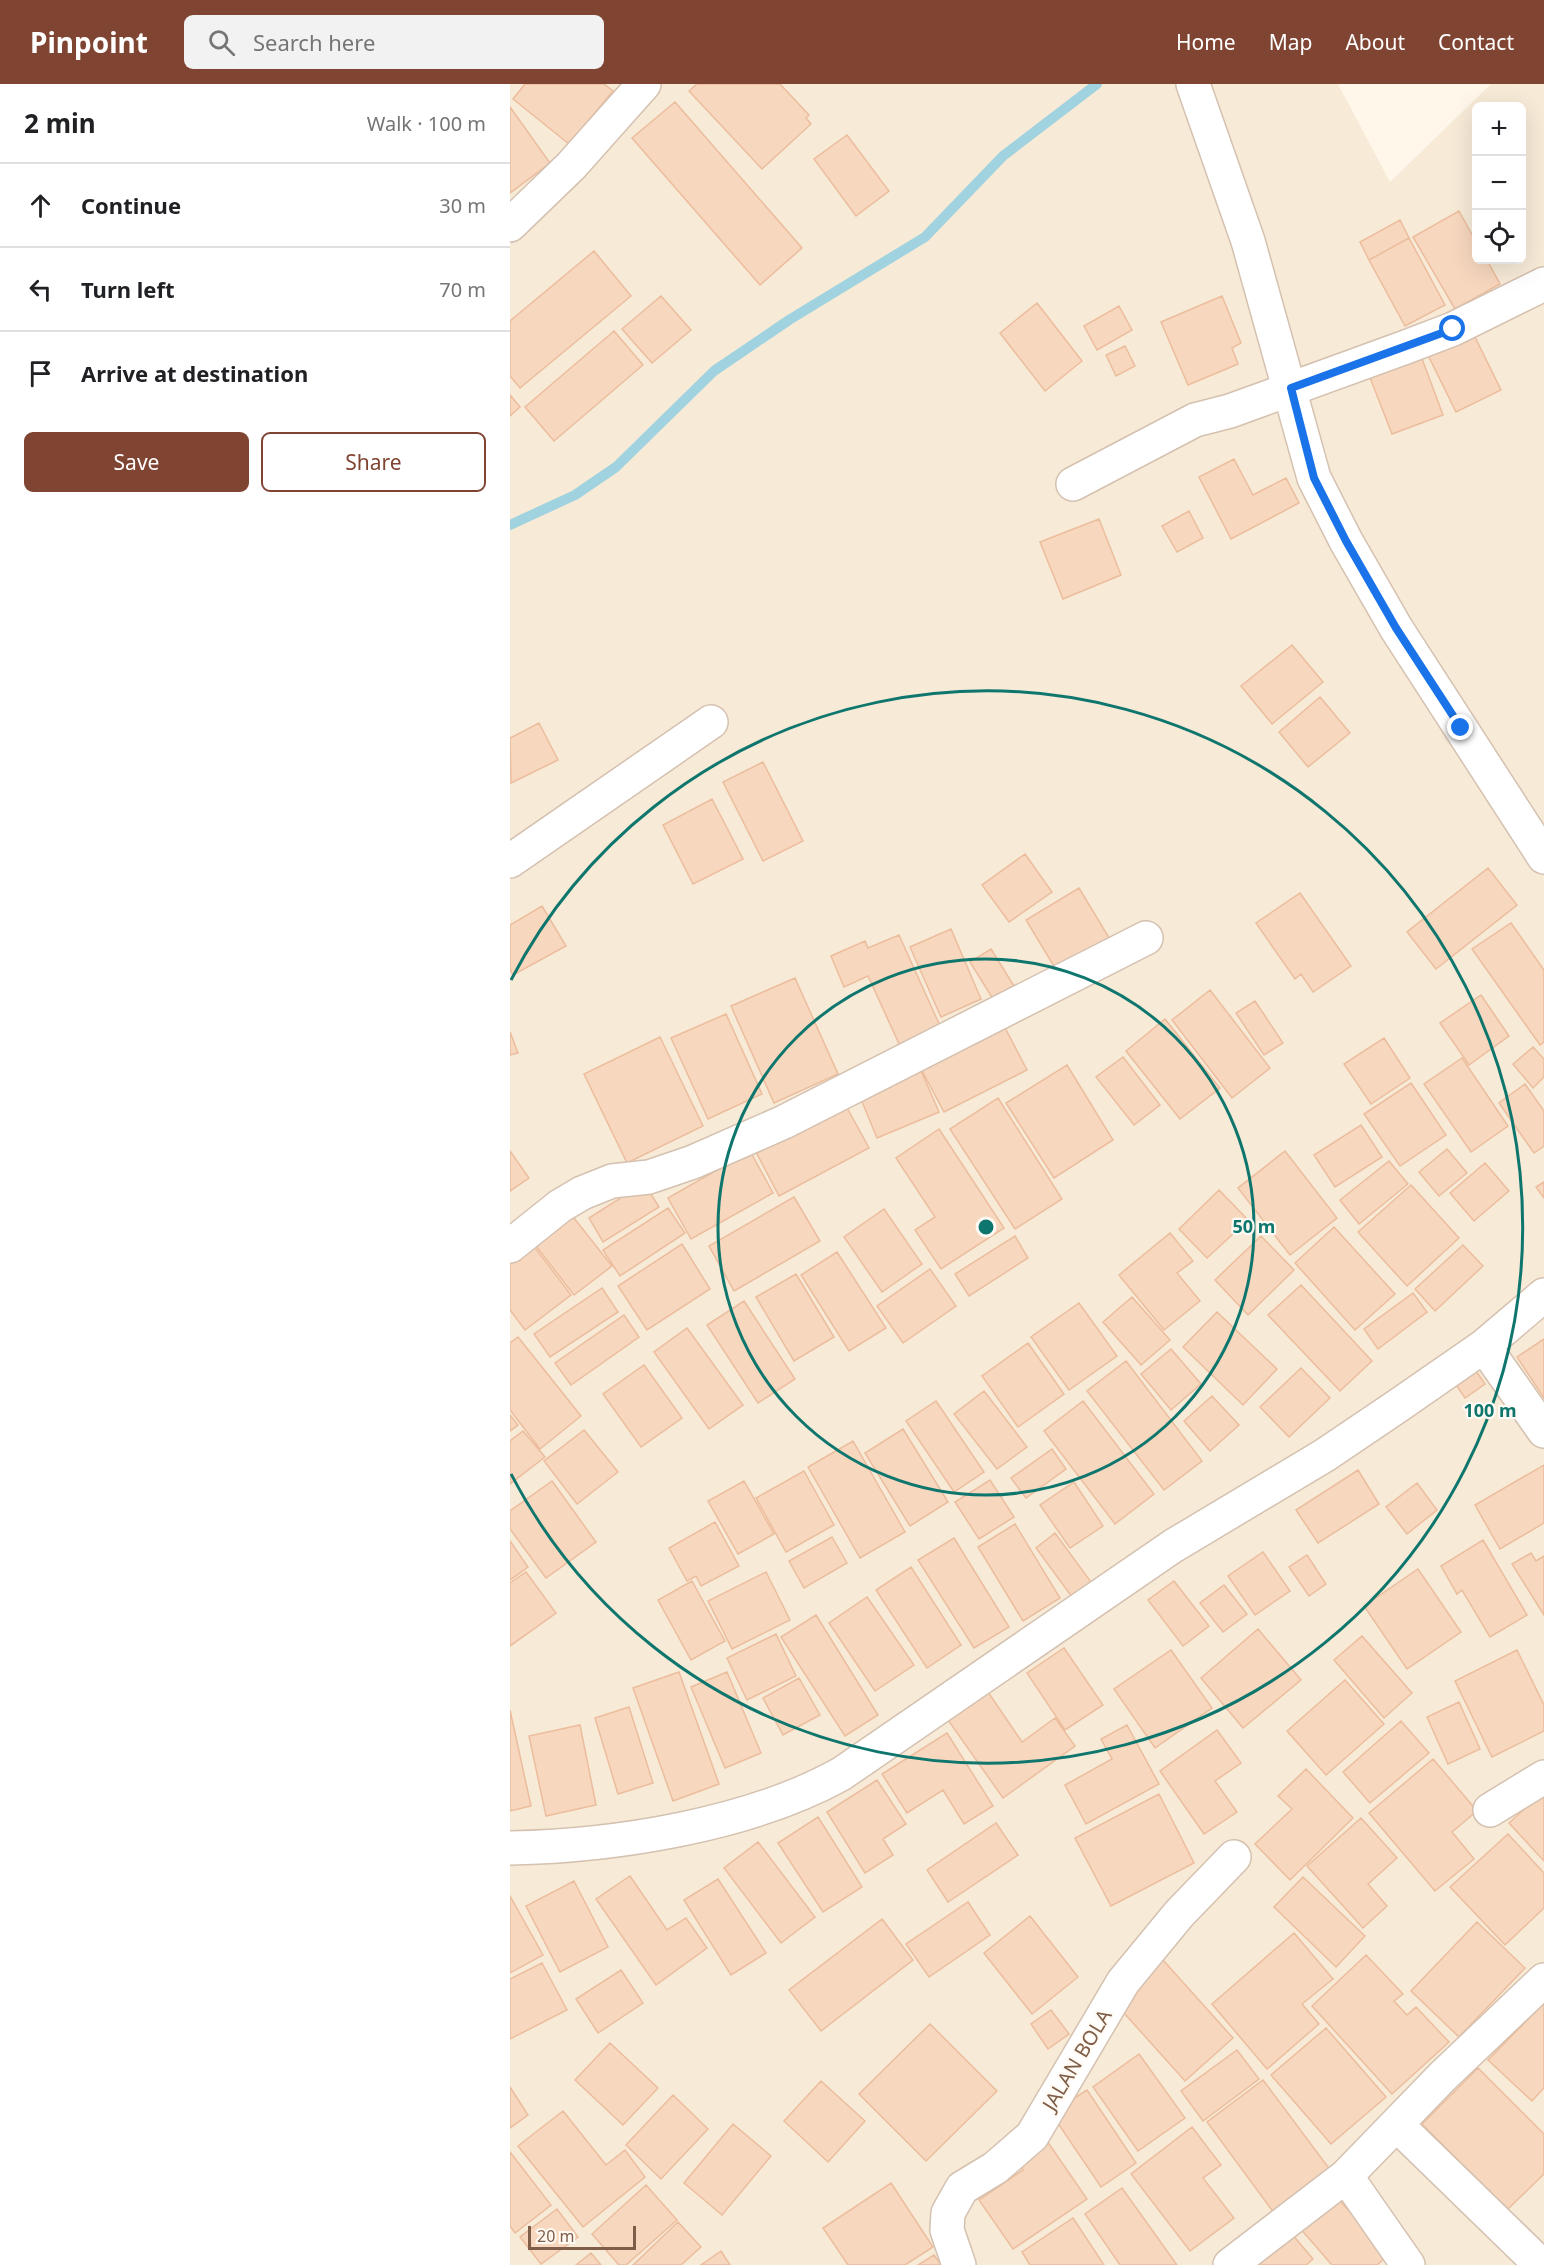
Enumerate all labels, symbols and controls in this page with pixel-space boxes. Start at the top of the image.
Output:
search box [184,15,604,69]
text: Pinpoint [30,23,148,61]
icon: search [205,26,238,59]
text: Search here [253,27,375,57]
text: Home [1176,28,1236,56]
text: Map [1269,28,1312,56]
text: About [1345,28,1405,56]
text: Contact [1438,28,1514,56]
map controls [1472,102,1526,264]
button: + [1472,102,1526,156]
text: 2 min [24,105,96,141]
text: Walk · 100 m [367,110,486,137]
button: − [1472,156,1526,210]
icon: ahead [24,189,57,222]
text: Continue [81,190,181,220]
text: 30 m [439,192,486,219]
button: locate [1472,210,1526,264]
icon: left [24,273,57,306]
text: Turn left [81,274,175,304]
text: 70 m [439,276,486,303]
route start [1439,315,1465,341]
icon: arrive [24,357,57,390]
text: Arrive at destination [81,358,308,388]
button: Save [24,432,249,492]
button: Share [261,432,486,492]
route end [1447,714,1473,740]
text: 50 m [1233,1214,1275,1238]
centre of rings [976,1217,996,1237]
text: 100 m [1463,1398,1517,1422]
street label: JALAN BOLA [1035,2004,1118,2117]
scale bar [528,2223,636,2250]
text: 20 m [537,2225,574,2247]

